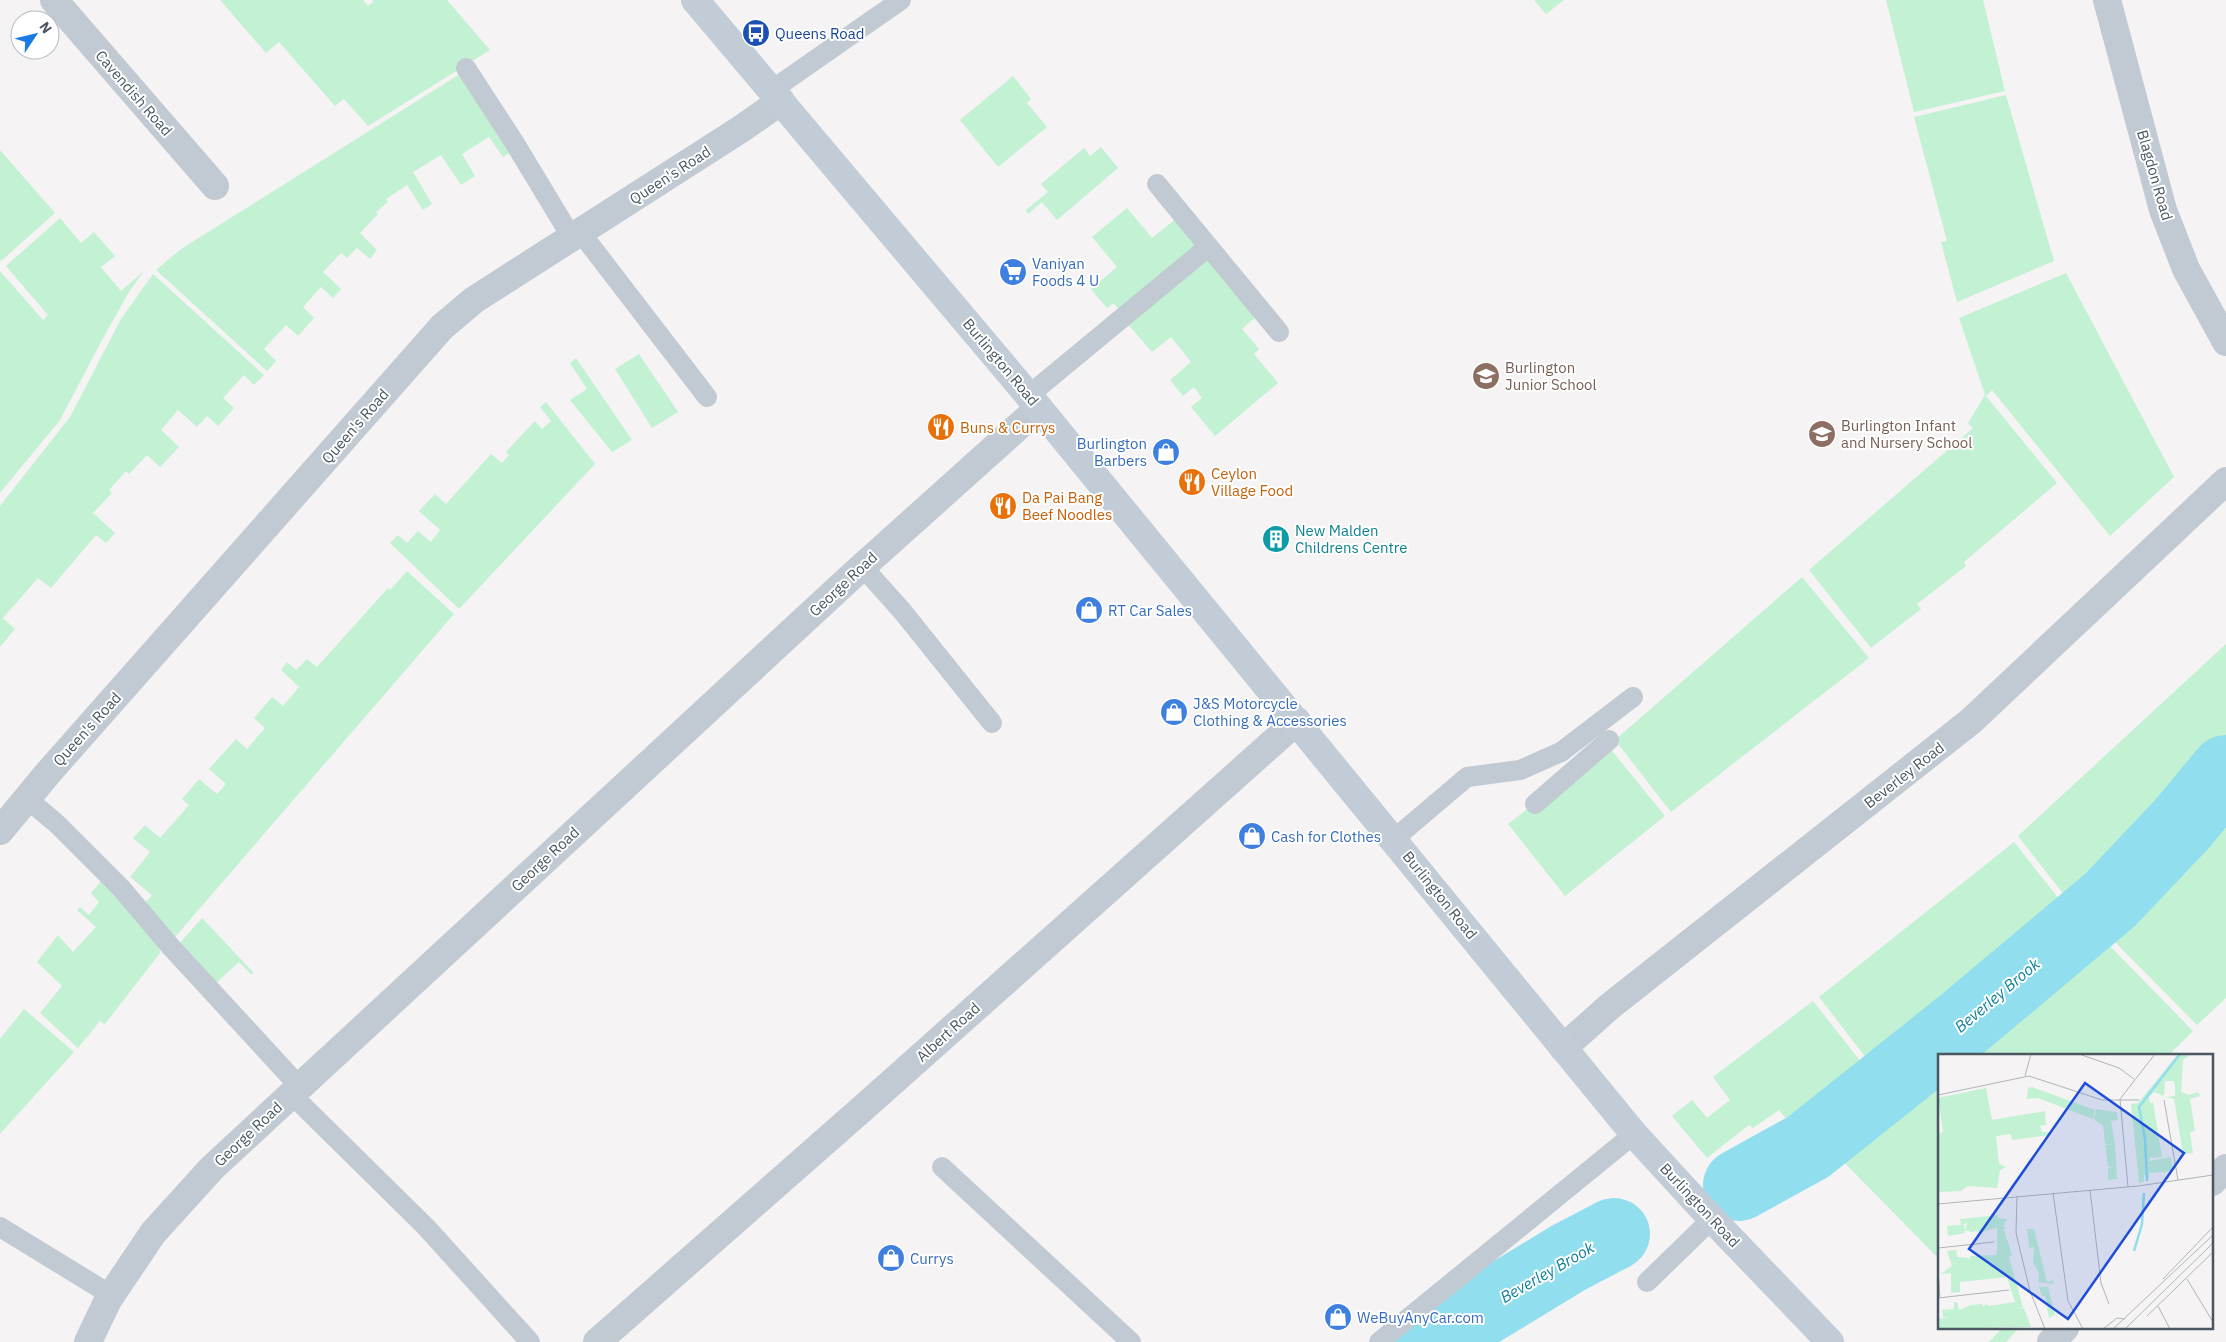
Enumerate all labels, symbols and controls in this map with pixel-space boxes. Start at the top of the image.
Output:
north arrow [10,10,60,60]
text: N [35,18,56,37]
bus stop icon: Queens Road [741,18,771,48]
place label: Queens Road [775,24,864,43]
street label: Cavendish Road [92,46,176,140]
street label: Blagdon Road [2133,128,2177,222]
street label: Queen's Road [626,142,714,208]
place label: Vaniyan Foods 4 U [1032,254,1099,290]
supermarket icon: Vaniyan Foods 4 U [998,257,1028,287]
street label: Burlington Road [959,314,1043,410]
place label: Burlington Junior School [1505,358,1597,394]
school or university icon: Burlington Junior School [1471,361,1501,391]
street label: Queen's Road [317,385,393,467]
restaurant icon: Buns & Currys [926,412,956,442]
place label: Burlington Infant and Nursery School [1841,416,1972,452]
place label: Buns & Currys [960,418,1055,437]
school or university icon: Burlington Infant and Nursery School [1807,419,1837,449]
place label: Burlington Barbers [1077,434,1147,470]
shop icon: Burlington Barbers [1151,437,1181,467]
place label: Ceylon Village Food [1211,464,1293,500]
restaurant icon: Ceylon Village Food [1177,467,1207,497]
place label: Da Pai Bang Beef Noodles [1022,488,1112,524]
restaurant icon: Da Pai Bang Beef Noodles [988,491,1018,521]
place label: New Malden Childrens Centre [1295,521,1407,557]
building icon: New Malden Childrens Centre [1261,524,1291,554]
street label: George Road [805,548,881,620]
shop icon: RT Car Sales [1074,595,1104,625]
place label: RT Car Sales [1108,601,1192,620]
street label: Queen's Road [49,688,125,770]
place label: J&S Motorcycle Clothing & Accessories [1193,694,1347,730]
shop icon: J&S Motorcycle Clothing & Accessories [1159,697,1189,727]
street label: Beverley Road [1860,738,1948,812]
shop icon: Cash for Clothes [1237,821,1267,851]
street label: George Road [507,823,583,895]
place label: Cash for Clothes [1271,827,1381,846]
street label: Burlington Road [1399,847,1481,943]
water label: Beverley Brook [1950,953,2044,1036]
street label: Albert Road [912,998,984,1066]
inset map [1938,1054,2214,1330]
street label: George Road [210,1098,286,1170]
street label: Burlington Road [1656,1159,1744,1251]
water label: Beverley Brook [1496,1237,1598,1307]
shop icon: Currys [876,1243,906,1273]
place label: Currys [910,1249,954,1268]
shop icon: WeBuyAnyCar.com [1323,1302,1353,1332]
place label: WeBuyAnyCar.com [1357,1308,1484,1327]

